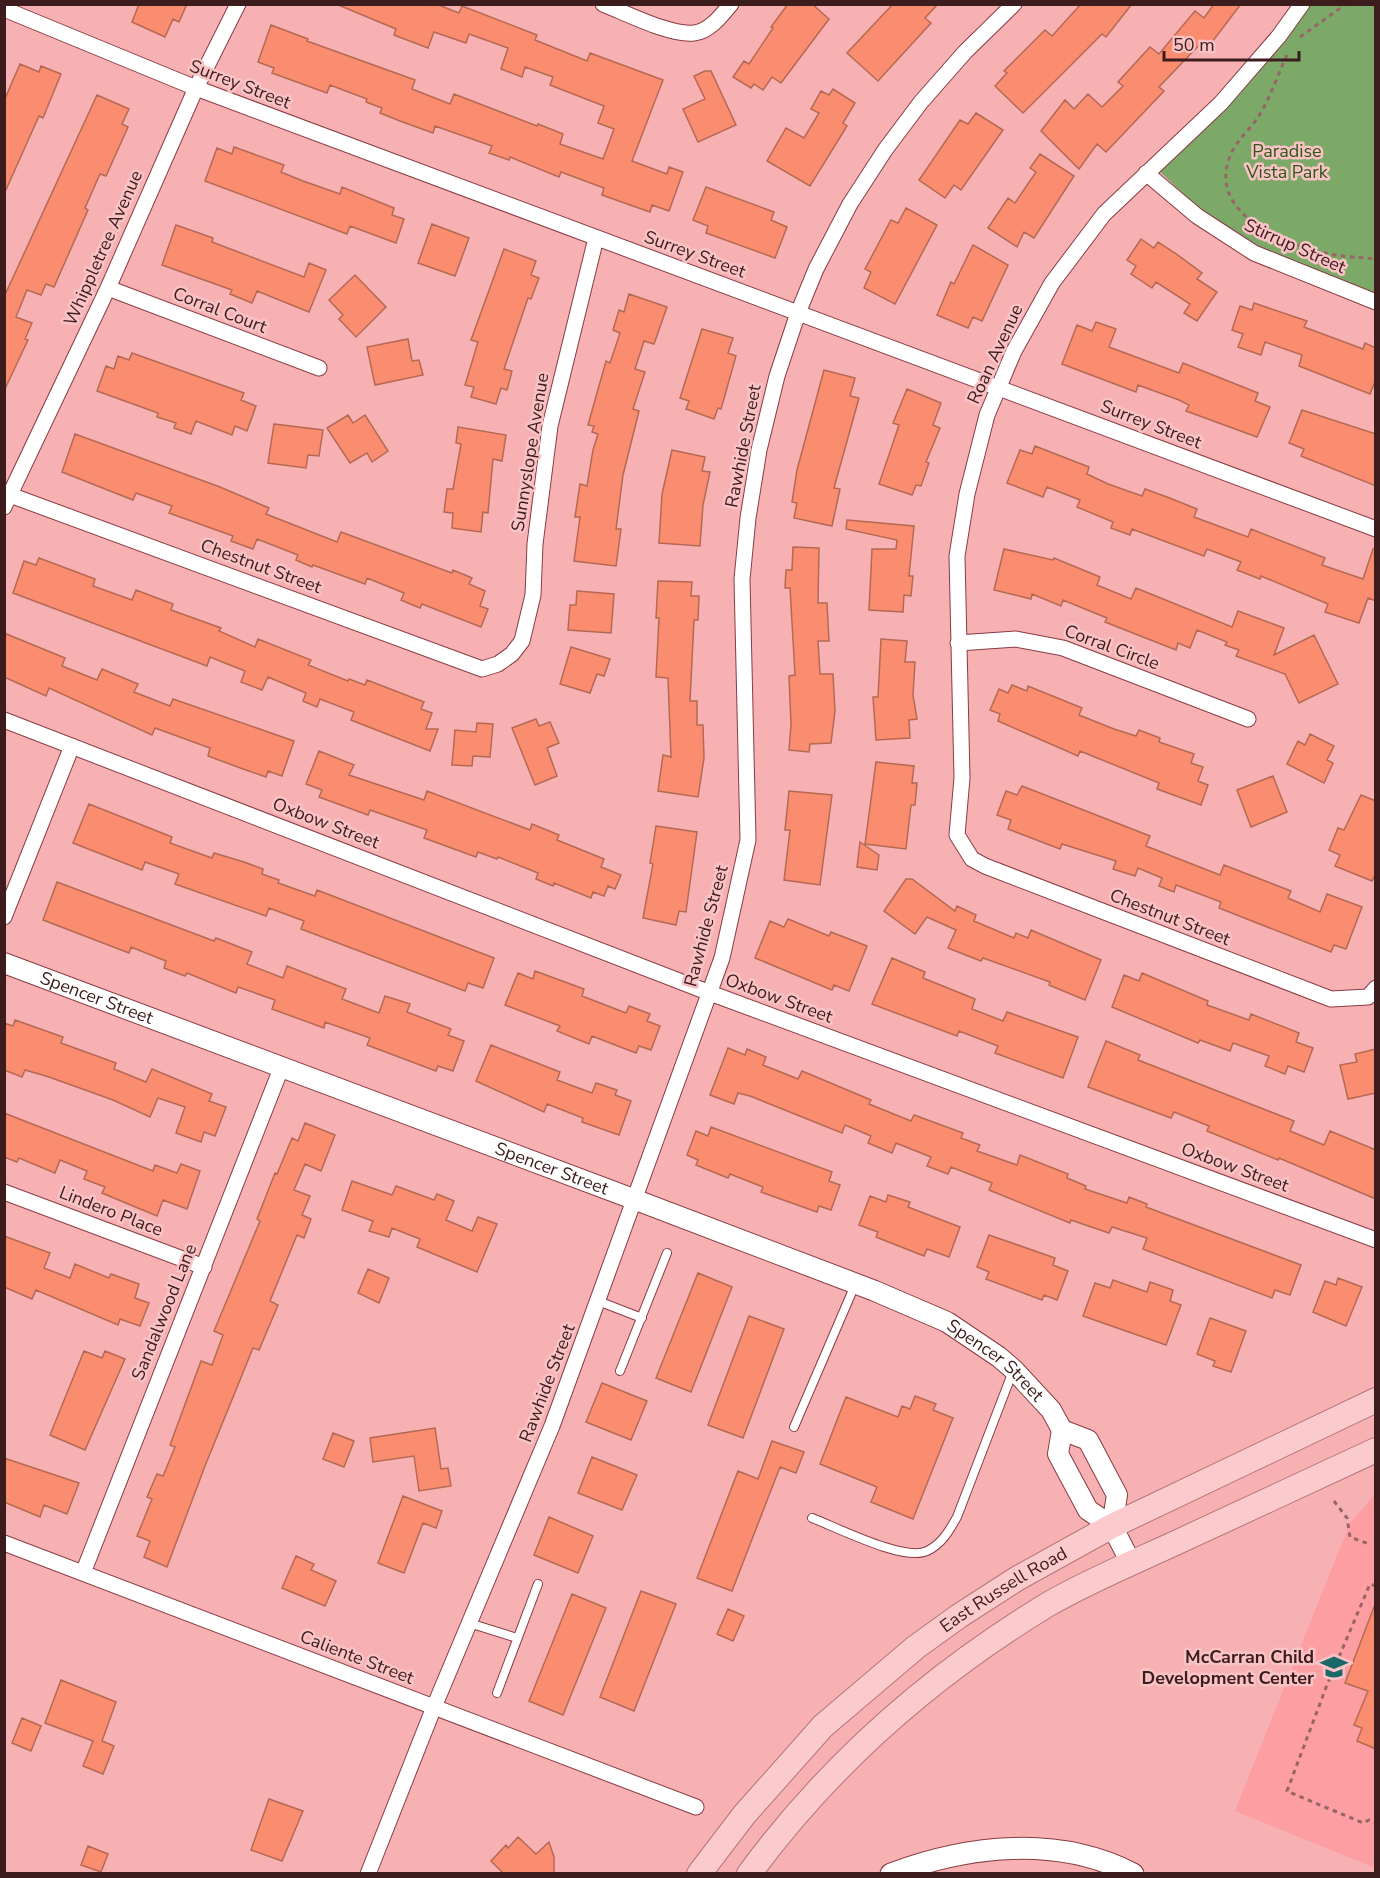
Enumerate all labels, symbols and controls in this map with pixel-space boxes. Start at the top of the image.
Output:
scale bar [1164,24,1299,62]
text: 50 m [1173,33,1215,57]
street label: Surrey Street [186,54,295,115]
park label: Paradise Vista Park [1245,139,1329,184]
street label: Whippletree Avenue [58,167,148,329]
street label: Stirrup Street [1240,213,1350,279]
street label: Surrey Street [641,225,750,284]
street label: Corral Court [170,281,271,339]
street label: Roan Avenue [961,300,1029,408]
street label: Sunnyslope Avenue [506,371,554,533]
street label: Rawhide Street [719,382,767,510]
street label: Surrey Street [1097,394,1206,455]
street label: Chestnut Street [197,533,325,599]
street label: Corral Circle [1061,619,1163,675]
street label: Oxbow Street [269,792,383,855]
street label: Rawhide Street [678,862,734,989]
street label: Chestnut Street [1106,883,1234,951]
street label: Spencer Street [37,966,157,1030]
street label: Oxbow Street [722,967,837,1029]
street label: Spencer Street [492,1136,613,1201]
street label: Oxbow Street [1178,1136,1293,1198]
street label: Lindero Place [56,1180,166,1242]
street label: Sandalwood Lane [126,1240,202,1384]
street label: Spencer Street [942,1313,1050,1407]
street label: Rawhide Street [513,1320,581,1446]
street label: East Russell Road [935,1541,1071,1638]
street label: Caliente Street [297,1624,418,1690]
place label: McCarran Child Development Center [1141,1645,1314,1690]
school or university icon: McCarran Child Development Center [1319,1652,1349,1682]

